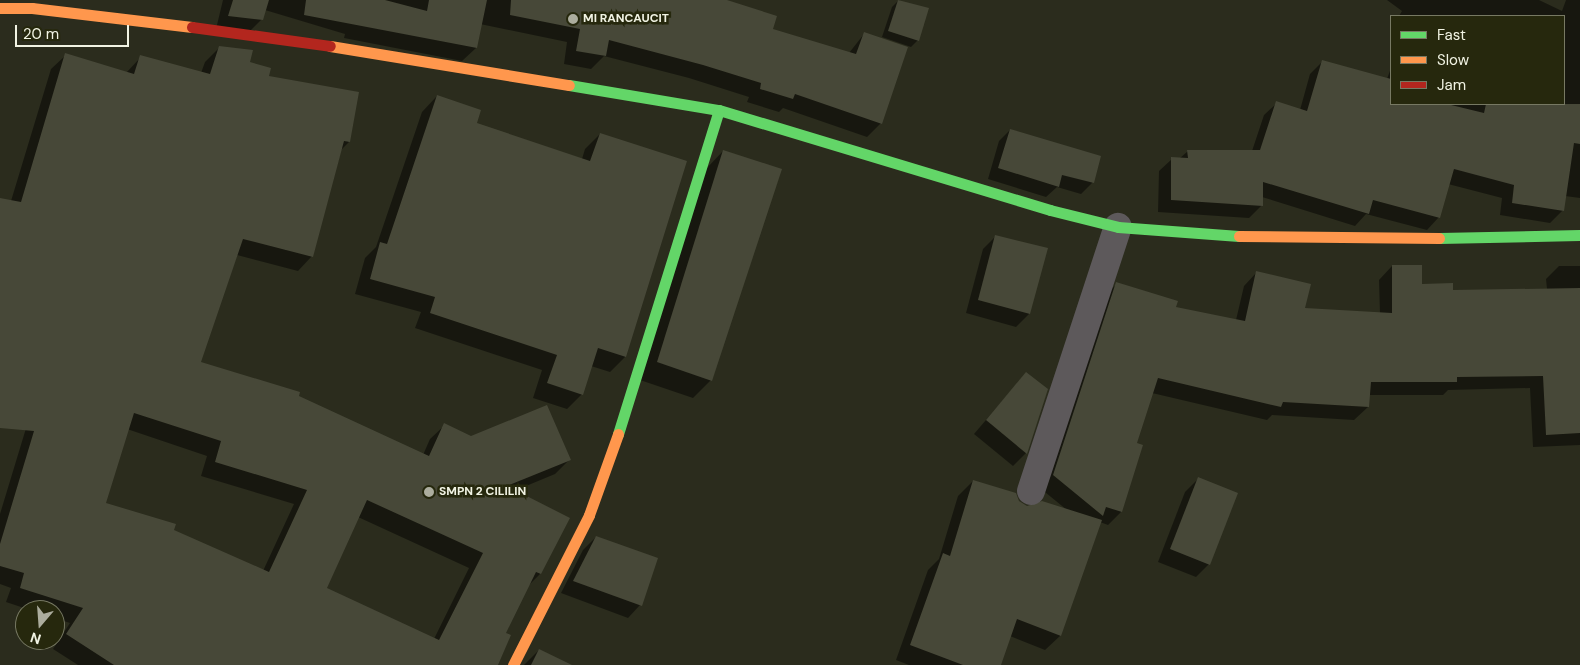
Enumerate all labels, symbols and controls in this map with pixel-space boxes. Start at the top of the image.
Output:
place label: MI RANCAUCIT [583,12,669,26]
marker: MI RANCAUCIT [567,13,579,25]
scale bar [18,15,131,47]
legend [1390,15,1565,105]
text: 20 m [23,24,59,44]
text: Fast [1437,25,1466,45]
text: Slow [1437,50,1469,70]
text: Jam [1437,75,1466,95]
place label: SMPN 2 CILILIN [439,485,526,499]
marker: SMPN 2 CILILIN [423,486,435,498]
north arrow [15,600,65,650]
text: N [28,628,43,648]

